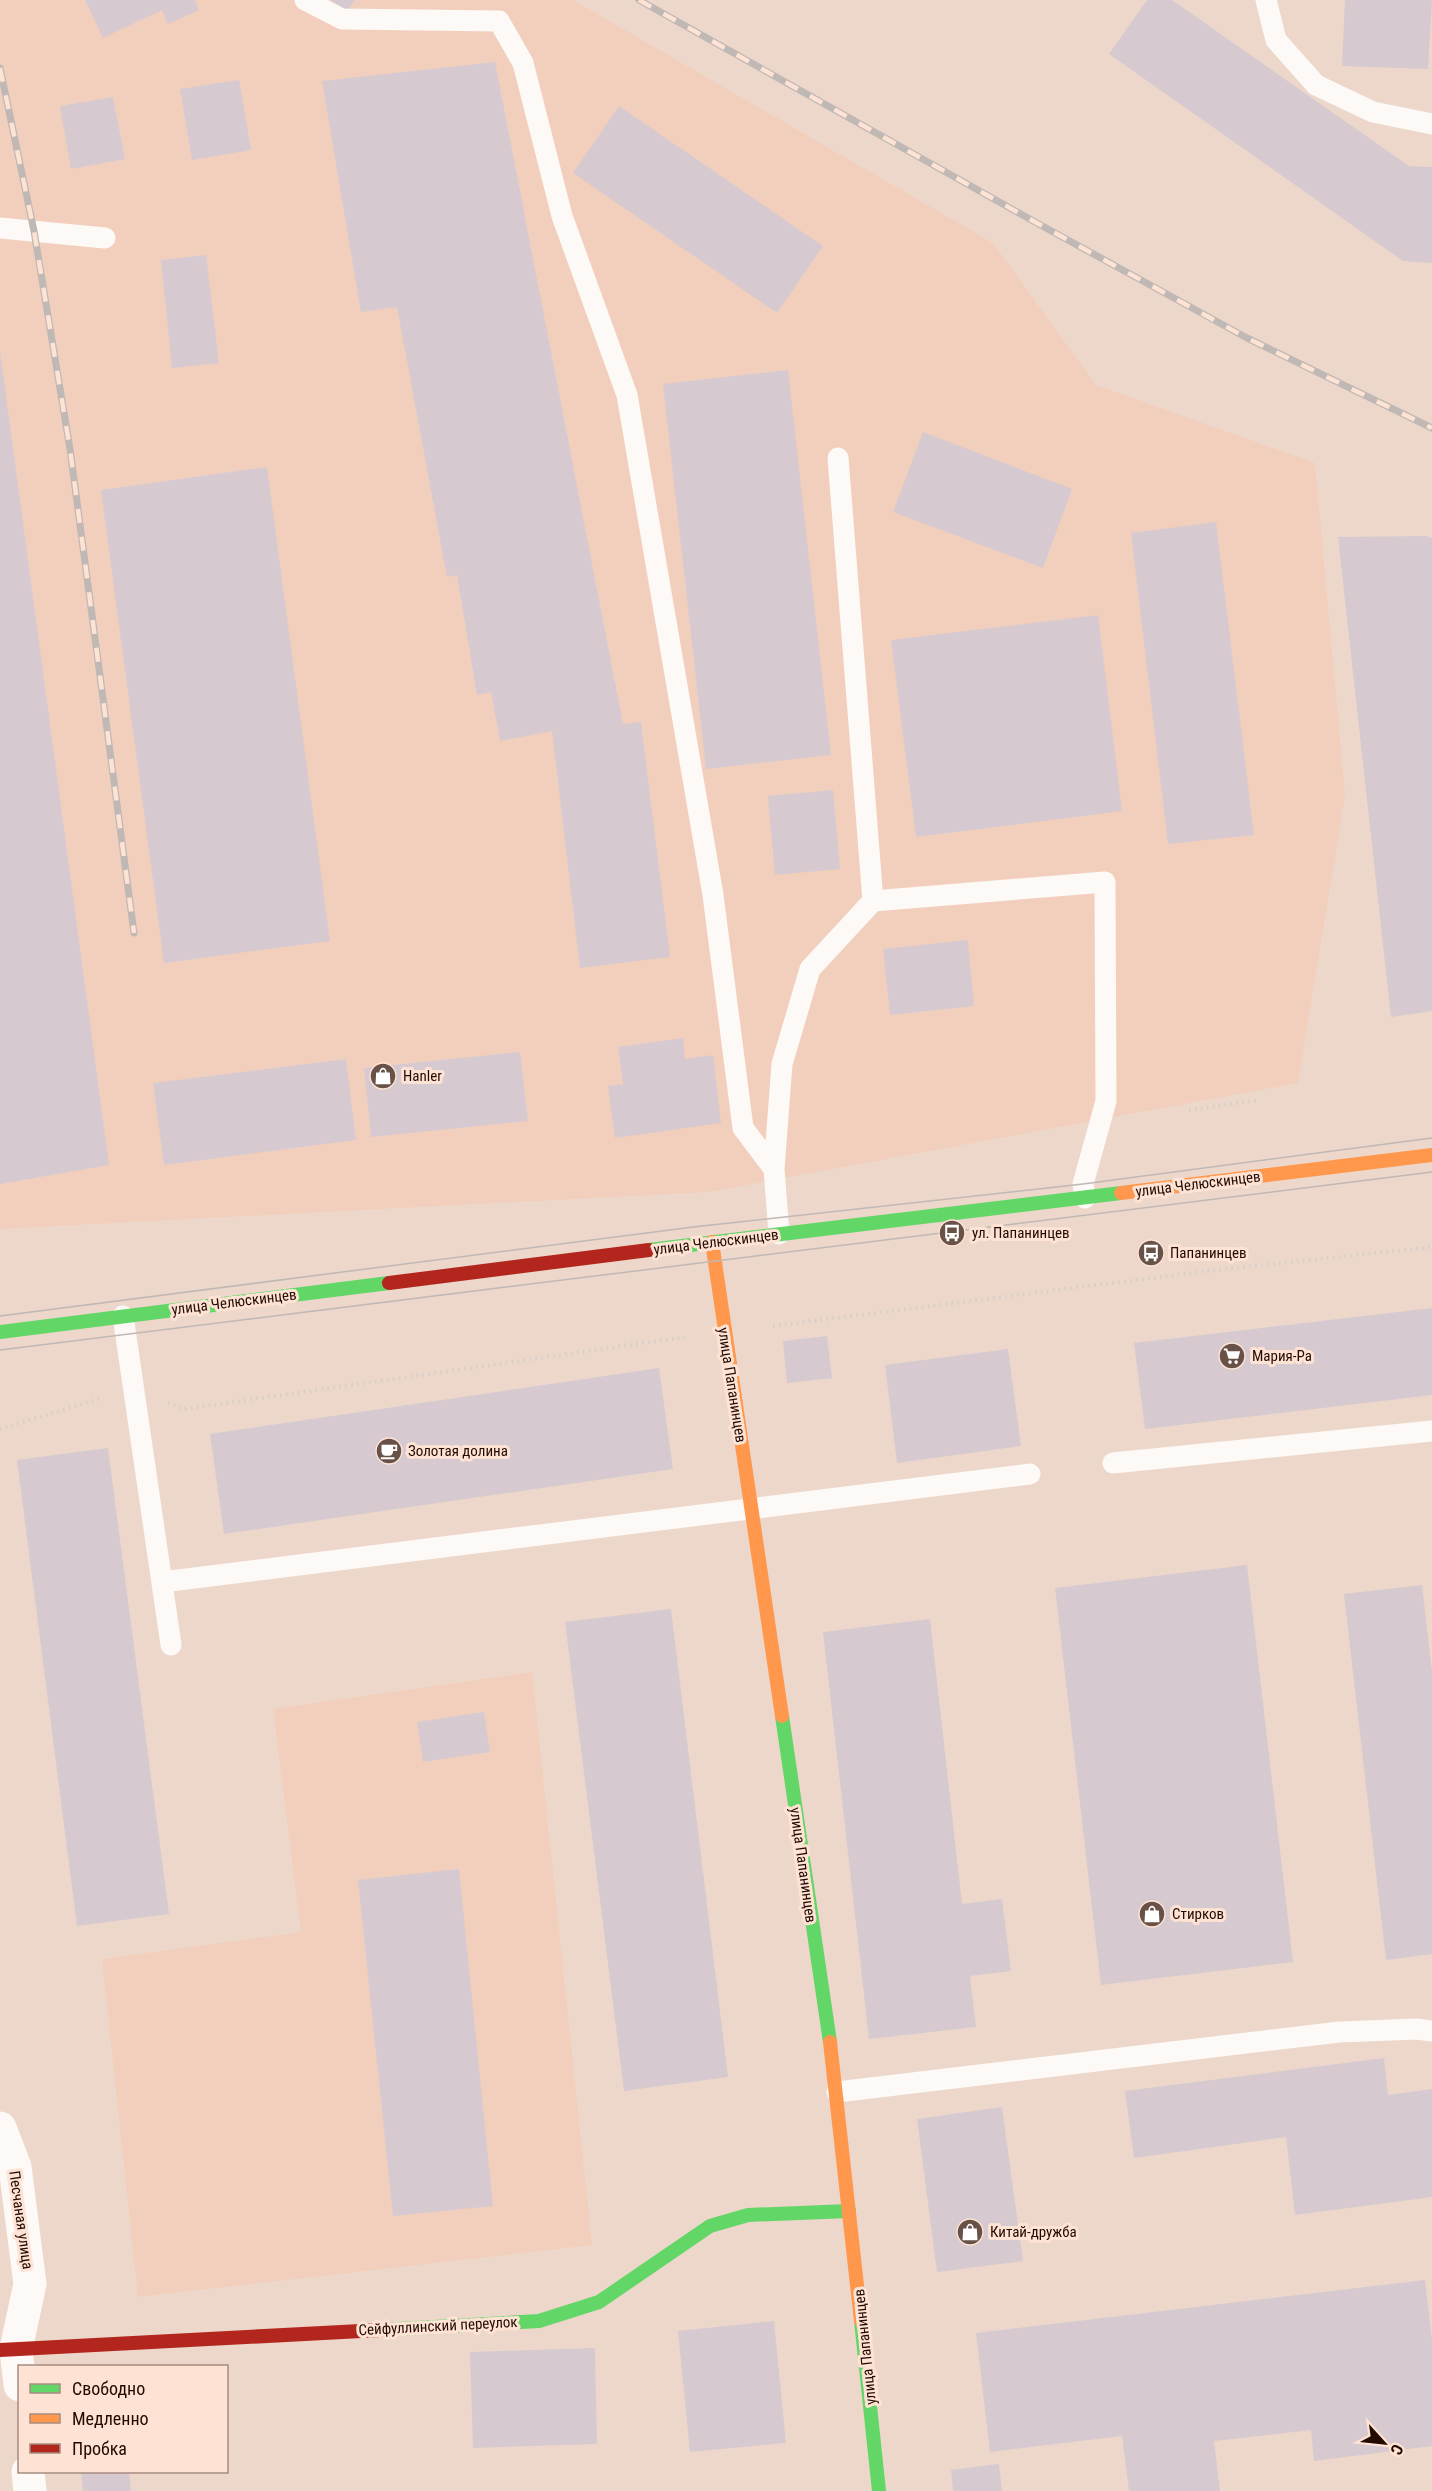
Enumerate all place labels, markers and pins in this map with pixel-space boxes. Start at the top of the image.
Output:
shop icon: Hanler [368,1061,398,1091]
place label: Hanler [403,1067,442,1085]
bus stop icon: ул. Папанинцев [937,1218,967,1248]
place label: ул. Папанинцев [972,1224,1070,1242]
bus stop icon: Папанинцев [1136,1238,1166,1268]
place label: Папанинцев [1170,1244,1247,1262]
supermarket icon: Мария-Ра [1217,1341,1247,1371]
place label: Мария-Ра [1252,1347,1312,1365]
cafe icon: Золотая долина [374,1436,404,1466]
place label: Золотая долина [408,1442,508,1460]
shop icon: Стирков [1137,1899,1167,1929]
place label: Стирков [1172,1905,1224,1923]
shop icon: Китай-дружба [955,2217,985,2247]
place label: Китай-дружба [990,2223,1077,2241]

